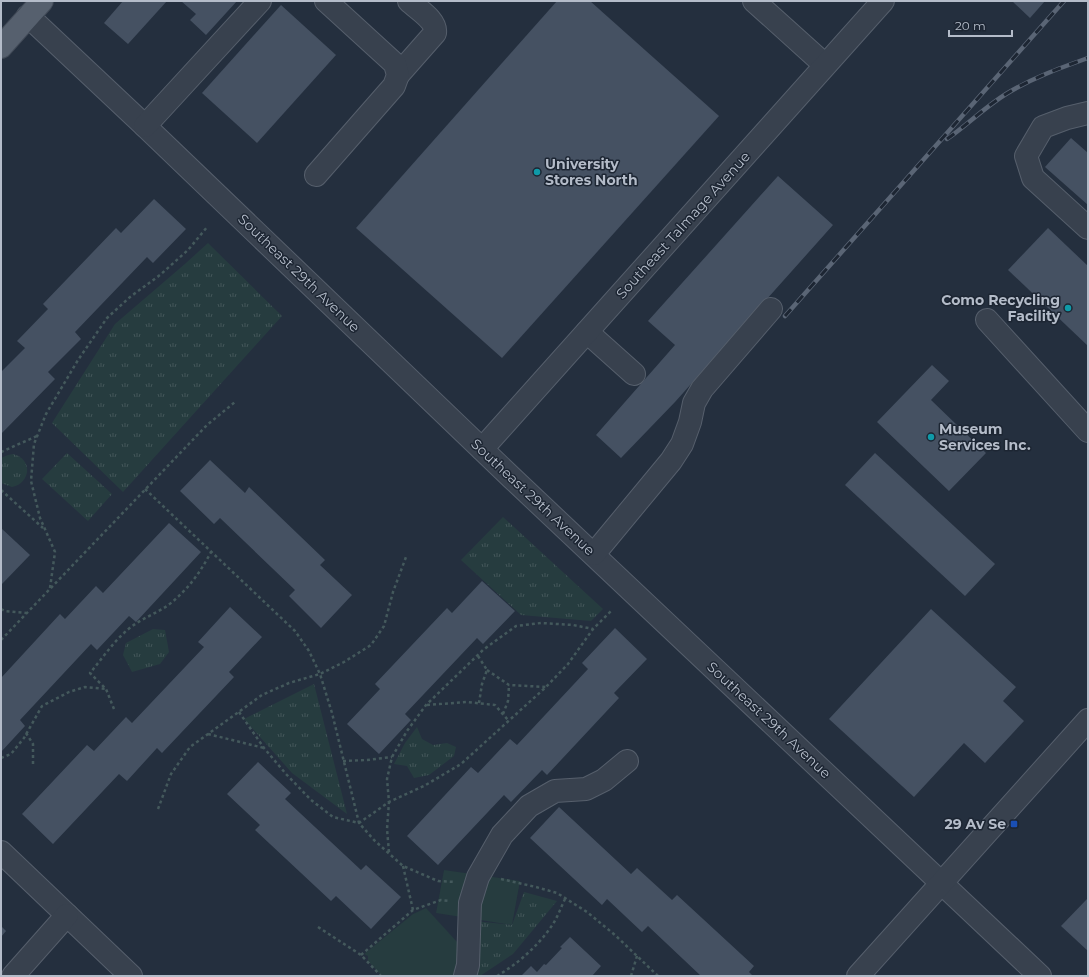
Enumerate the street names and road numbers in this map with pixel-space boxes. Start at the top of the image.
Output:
street label: Southeast Talmage Avenue [612,148,754,302]
street label: Southeast 29th Avenue [234,210,364,336]
street label: Southeast 29th Avenue [467,435,599,559]
street label: Southeast 29th Avenue [703,658,835,782]

